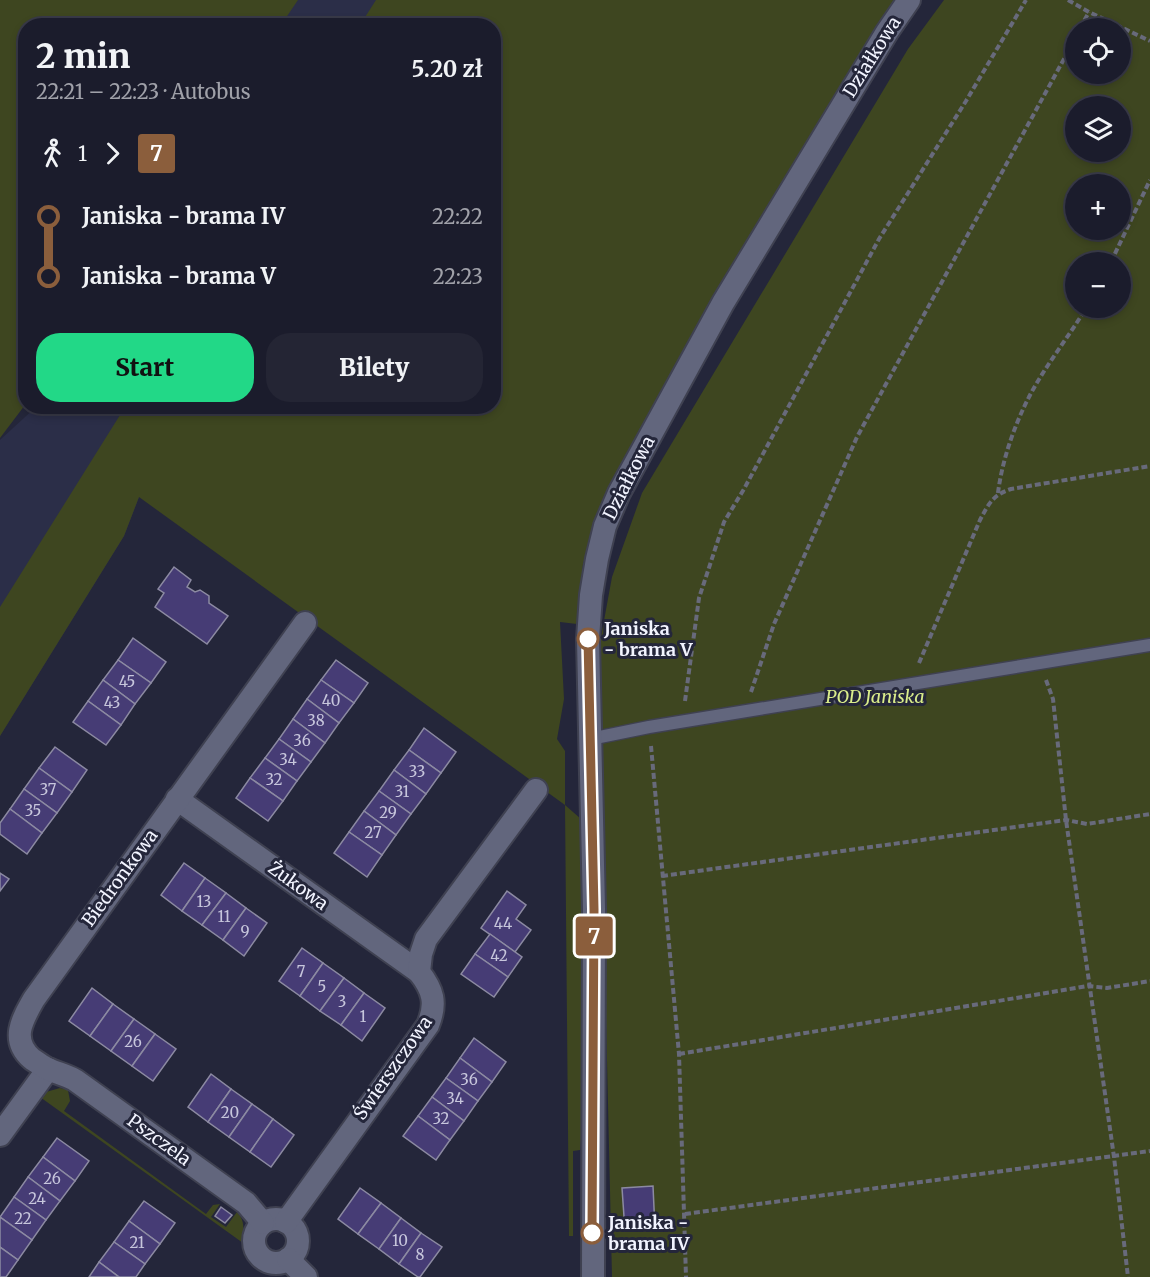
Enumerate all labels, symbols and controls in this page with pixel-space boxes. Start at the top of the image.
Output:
street label: Działkowa [838,12,906,102]
map controls [1065,18,1131,318]
button: locate [1065,18,1131,84]
text: 2 min [36,36,130,77]
text: 5.20 zł [412,55,483,83]
text: 22:21 – 22:23 · Autobus [36,79,250,104]
button: layers [1065,96,1131,162]
icon: walk [36,137,69,170]
icon: forward [96,137,129,170]
text: 7 [150,140,163,167]
text: 1 [78,141,87,166]
button: + [1065,174,1131,240]
text: Janiska - brama IV [82,202,285,230]
text: 22:22 [432,204,483,229]
button: − [1065,252,1131,318]
text: Janiska - brama V [82,262,276,290]
text: 22:23 [433,264,483,289]
button: Start [36,333,254,402]
button: Bilety [266,333,483,402]
street label: Działkowa [598,432,660,524]
place label: Janiska - brama V [603,617,693,661]
marker: Janiska - brama V [577,628,599,650]
house number: 45 [119,672,135,691]
park label: POD Janiska [825,685,925,708]
house number: 40 [322,691,340,710]
house number: 43 [104,693,120,712]
house number: 38 [307,711,325,730]
house number: 36 [293,731,311,750]
house number: 34 [279,750,297,769]
house number: 33 [409,762,425,781]
house number: 32 [265,770,283,789]
house number: 37 [40,780,57,799]
house number: 31 [395,782,410,801]
house number: 35 [25,801,41,820]
house number: 29 [379,803,397,822]
house number: 27 [365,823,382,842]
street label: Biedronkowa [77,824,163,931]
street label: Żukowa [264,856,333,915]
house number: 13 [197,892,211,911]
house number: 11 [217,907,231,926]
house number: 44 [494,914,512,933]
line badge: 7 [574,916,614,956]
house number: 9 [240,922,250,941]
text: 7 [588,923,600,950]
house number: 42 [490,946,508,965]
house number: 7 [297,962,306,981]
house number: 5 [318,977,326,996]
house number: 3 [338,992,346,1011]
house number: 1 [360,1007,367,1026]
street label: Świerszczowa [348,1011,437,1124]
house number: 26 [124,1032,142,1051]
house number: 36 [460,1070,478,1089]
house number: 34 [446,1089,464,1108]
house number: 20 [221,1103,239,1122]
street label: Pszczela [123,1109,196,1171]
house number: 32 [432,1109,450,1128]
house number: 26 [43,1169,61,1188]
house number: 24 [28,1189,46,1208]
house number: 22 [14,1209,32,1228]
place label: Janiska - brama IV [607,1211,690,1255]
marker: Janiska - brama IV [581,1222,603,1244]
house number: 10 [392,1231,408,1250]
house number: 21 [129,1233,145,1252]
house number: 8 [416,1245,425,1264]

